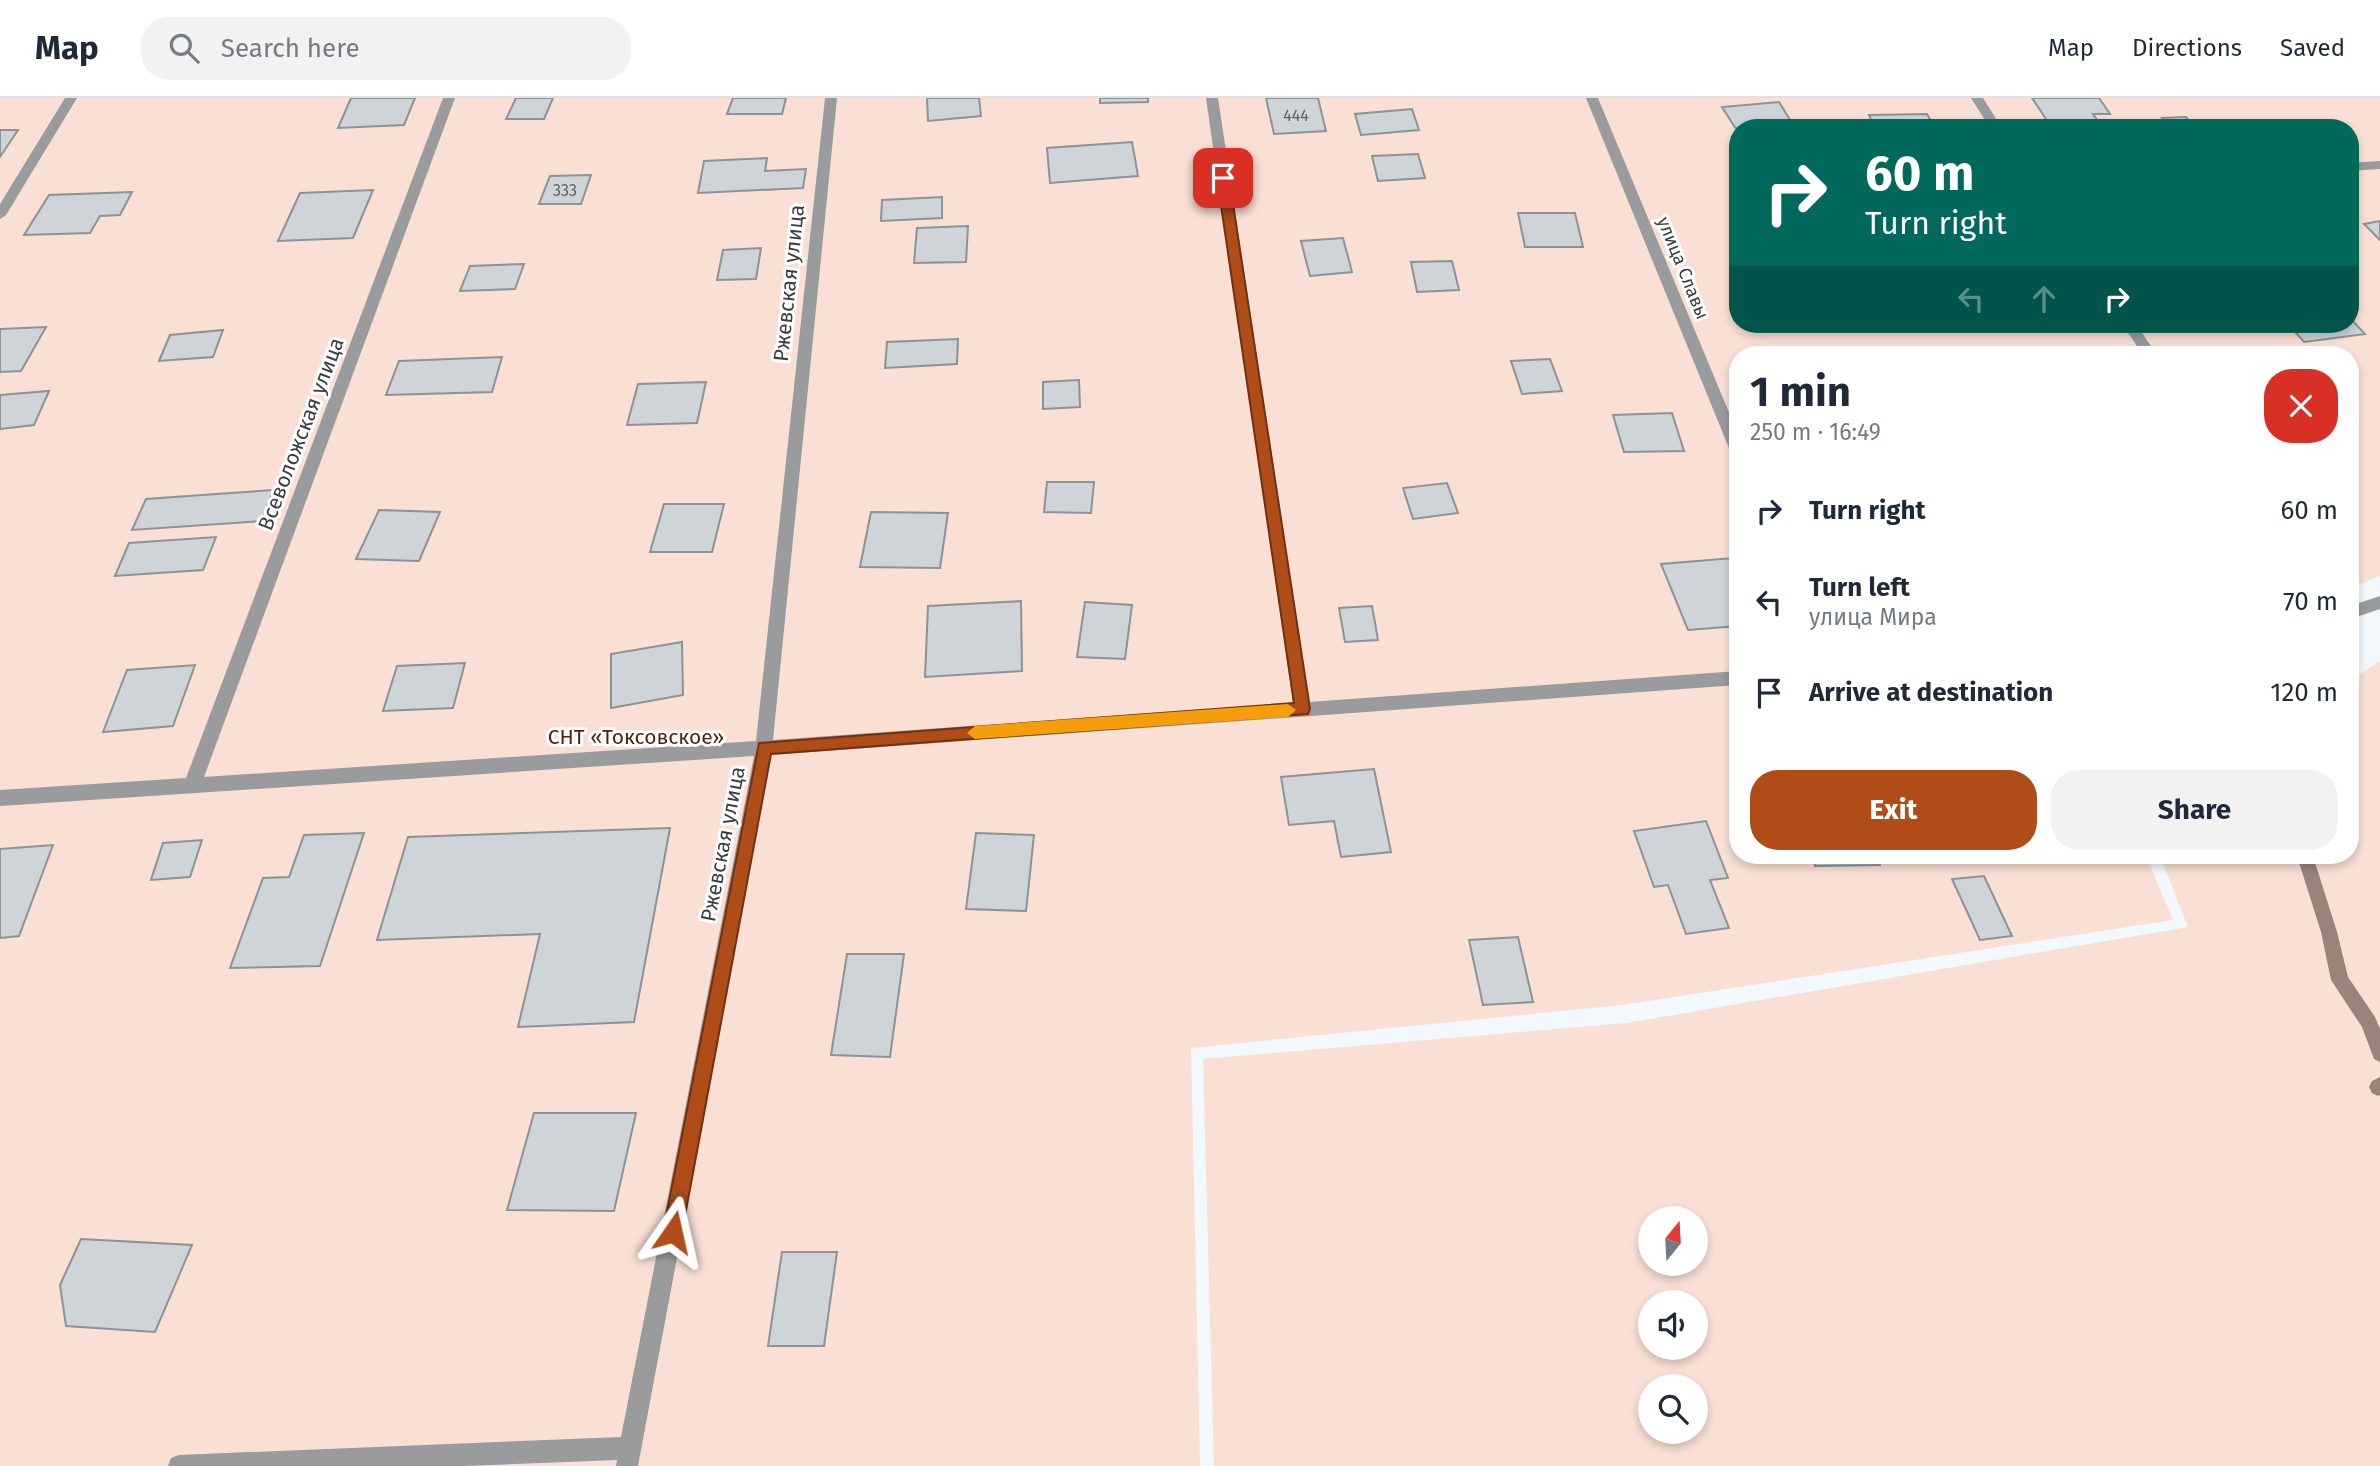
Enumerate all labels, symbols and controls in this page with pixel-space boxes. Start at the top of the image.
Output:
search box [141,17,631,80]
text: Map [35,28,99,68]
icon: search [165,29,203,67]
text: Search here [221,33,360,64]
text: Map [2048,34,2094,62]
text: Directions [2132,34,2242,62]
text: Saved [2280,34,2345,62]
house number: 444 [1283,106,1309,125]
text: 60 m [1865,144,1974,203]
icon: right [1750,147,1841,238]
pin [1193,148,1253,208]
icon: arrive [1204,159,1242,197]
house number: 333 [553,181,577,200]
street label: Ржевская улица [768,203,810,363]
text: Turn right [1865,204,2007,242]
street label: улица Славы [1652,214,1714,322]
icon: left [1952,280,1990,318]
icon: ahead [2025,280,2063,318]
icon: right [2098,280,2136,318]
street label: Всеволожская улица [252,334,350,534]
text: 1 min [1750,367,1851,417]
button: close [2264,369,2338,443]
text: 250 m · 16:49 [1750,418,1881,446]
icon: right [1750,492,1788,530]
text: Turn right [1809,495,1926,526]
text: 60 m [2280,495,2338,526]
text: Turn left [1809,572,1910,603]
icon: left [1750,583,1788,621]
text: 70 m [2283,586,2338,617]
text: улица Мира [1809,603,1937,631]
icon: arrive [1750,674,1788,712]
text: Arrive at destination [1809,677,2053,708]
text: 120 m [2270,677,2338,708]
park label: СНТ «Токсовское» [548,724,724,750]
street label: Ржевская улица [695,764,751,924]
button: Exit [1750,770,2037,850]
button: Share [2051,770,2338,850]
position arrow [636,1195,710,1269]
north arrow [1638,1206,1708,1276]
map controls [1638,1206,1708,1444]
button: sound [1638,1290,1708,1360]
button: search [1638,1374,1708,1444]

